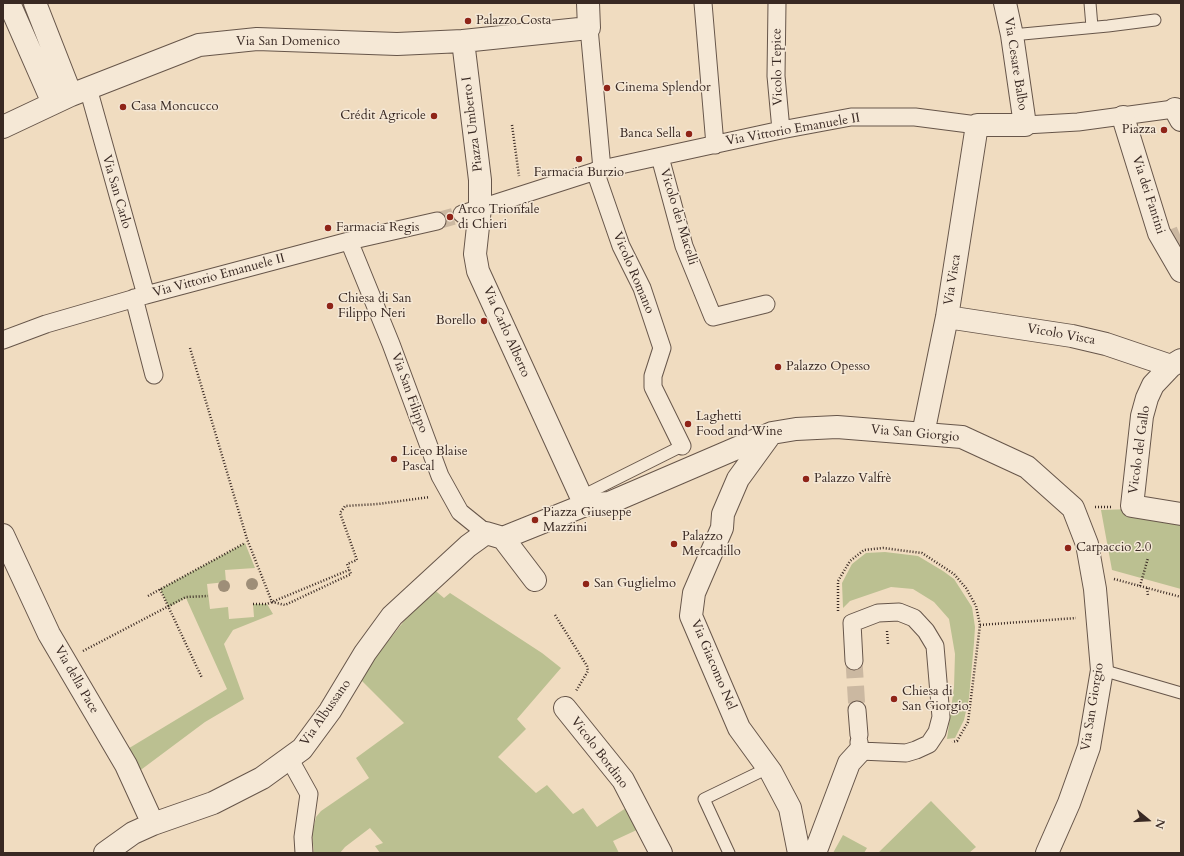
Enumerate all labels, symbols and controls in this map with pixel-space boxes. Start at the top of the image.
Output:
place label: Palazzo Costa [476,13,551,29]
marker: Palazzo Costa [463,16,473,26]
street label: Via Cesare Balbo [1000,16,1030,112]
street label: Vicolo Tepice [770,28,786,106]
street label: Via San Domenico [236,34,340,50]
street label: Piazza Umberto I [459,75,487,173]
place label: Cinema Splendor [615,80,711,96]
marker: Cinema Splendor [602,83,612,93]
place label: Casa Moncucco [131,99,219,115]
marker: Casa Moncucco [118,102,128,112]
place label: Crédit Agricole [340,108,426,124]
street label: Via Vittorio Emanuele II [725,110,861,150]
marker: Crédit Agricole [429,111,439,121]
place label: Piazza [1122,122,1156,138]
marker: Piazza [1159,125,1169,135]
place label: Banca Sella [619,126,681,142]
marker: Banca Sella [684,129,694,139]
street label: Via San Carlo [98,153,134,231]
marker: Farmacia Burzio [574,154,584,164]
street label: Via dei Fantini [1128,154,1168,236]
place label: Farmacia Burzio [534,165,624,181]
street label: Vicolo dei Macelli [656,167,700,267]
place label: Arco Trionfale di Chieri [458,202,540,233]
marker: Arco Trionfale di Chieri [445,212,455,222]
place label: Farmacia Regis [336,220,419,236]
marker: Farmacia Regis [323,223,333,233]
street label: Vicolo Romano [609,230,657,316]
street label: Via Vittorio Emanuele II [151,251,287,301]
street label: Via Visca [941,253,965,307]
street label: Via Carlo Alberto [479,284,533,380]
place label: Chiesa di San Filippo Neri [338,291,412,322]
marker: Chiesa di San Filippo Neri [325,301,335,311]
place label: Borello [436,313,476,329]
marker: Borello [479,316,489,326]
street label: Vicolo Visca [1026,321,1096,349]
street label: Via San Filippo [387,351,431,435]
place label: Palazzo Opesso [786,359,870,375]
marker: Palazzo Opesso [773,362,783,372]
street label: Vicolo del Gallo [1126,405,1154,495]
place label: Laghetti Food and Wine [696,409,783,440]
marker: Laghetti Food and Wine [683,419,693,429]
street label: Via San Giorgio [870,422,960,446]
place label: Liceo Blaise Pascal [402,444,468,475]
marker: Liceo Blaise Pascal [389,454,399,464]
place label: Palazzo Valfrè [814,471,891,487]
marker: Palazzo Valfrè [801,474,811,484]
place label: Piazza Giuseppe Mazzini [543,505,632,536]
marker: Piazza Giuseppe Mazzini [530,515,540,525]
place label: Palazzo Mercadillo [682,529,741,560]
marker: Palazzo Mercadillo [669,539,679,549]
place label: Carpaccio 2.0 [1076,540,1151,556]
marker: Carpaccio 2.0 [1063,543,1073,553]
place label: San Guglielmo [594,576,676,592]
marker: San Guglielmo [581,579,591,589]
street label: Via Giacomo Nel [687,617,739,713]
street label: Via della Pace [50,643,102,717]
street label: Via San Giorgio [1078,662,1108,752]
street label: Via Albussano [297,677,355,749]
place label: Chiesa di San Giorgio [902,684,969,715]
marker: Chiesa di San Giorgio [889,694,899,704]
street label: Vicolo Bordino [567,714,631,792]
north arrow [1128,800,1168,840]
text: N [1151,817,1168,831]

